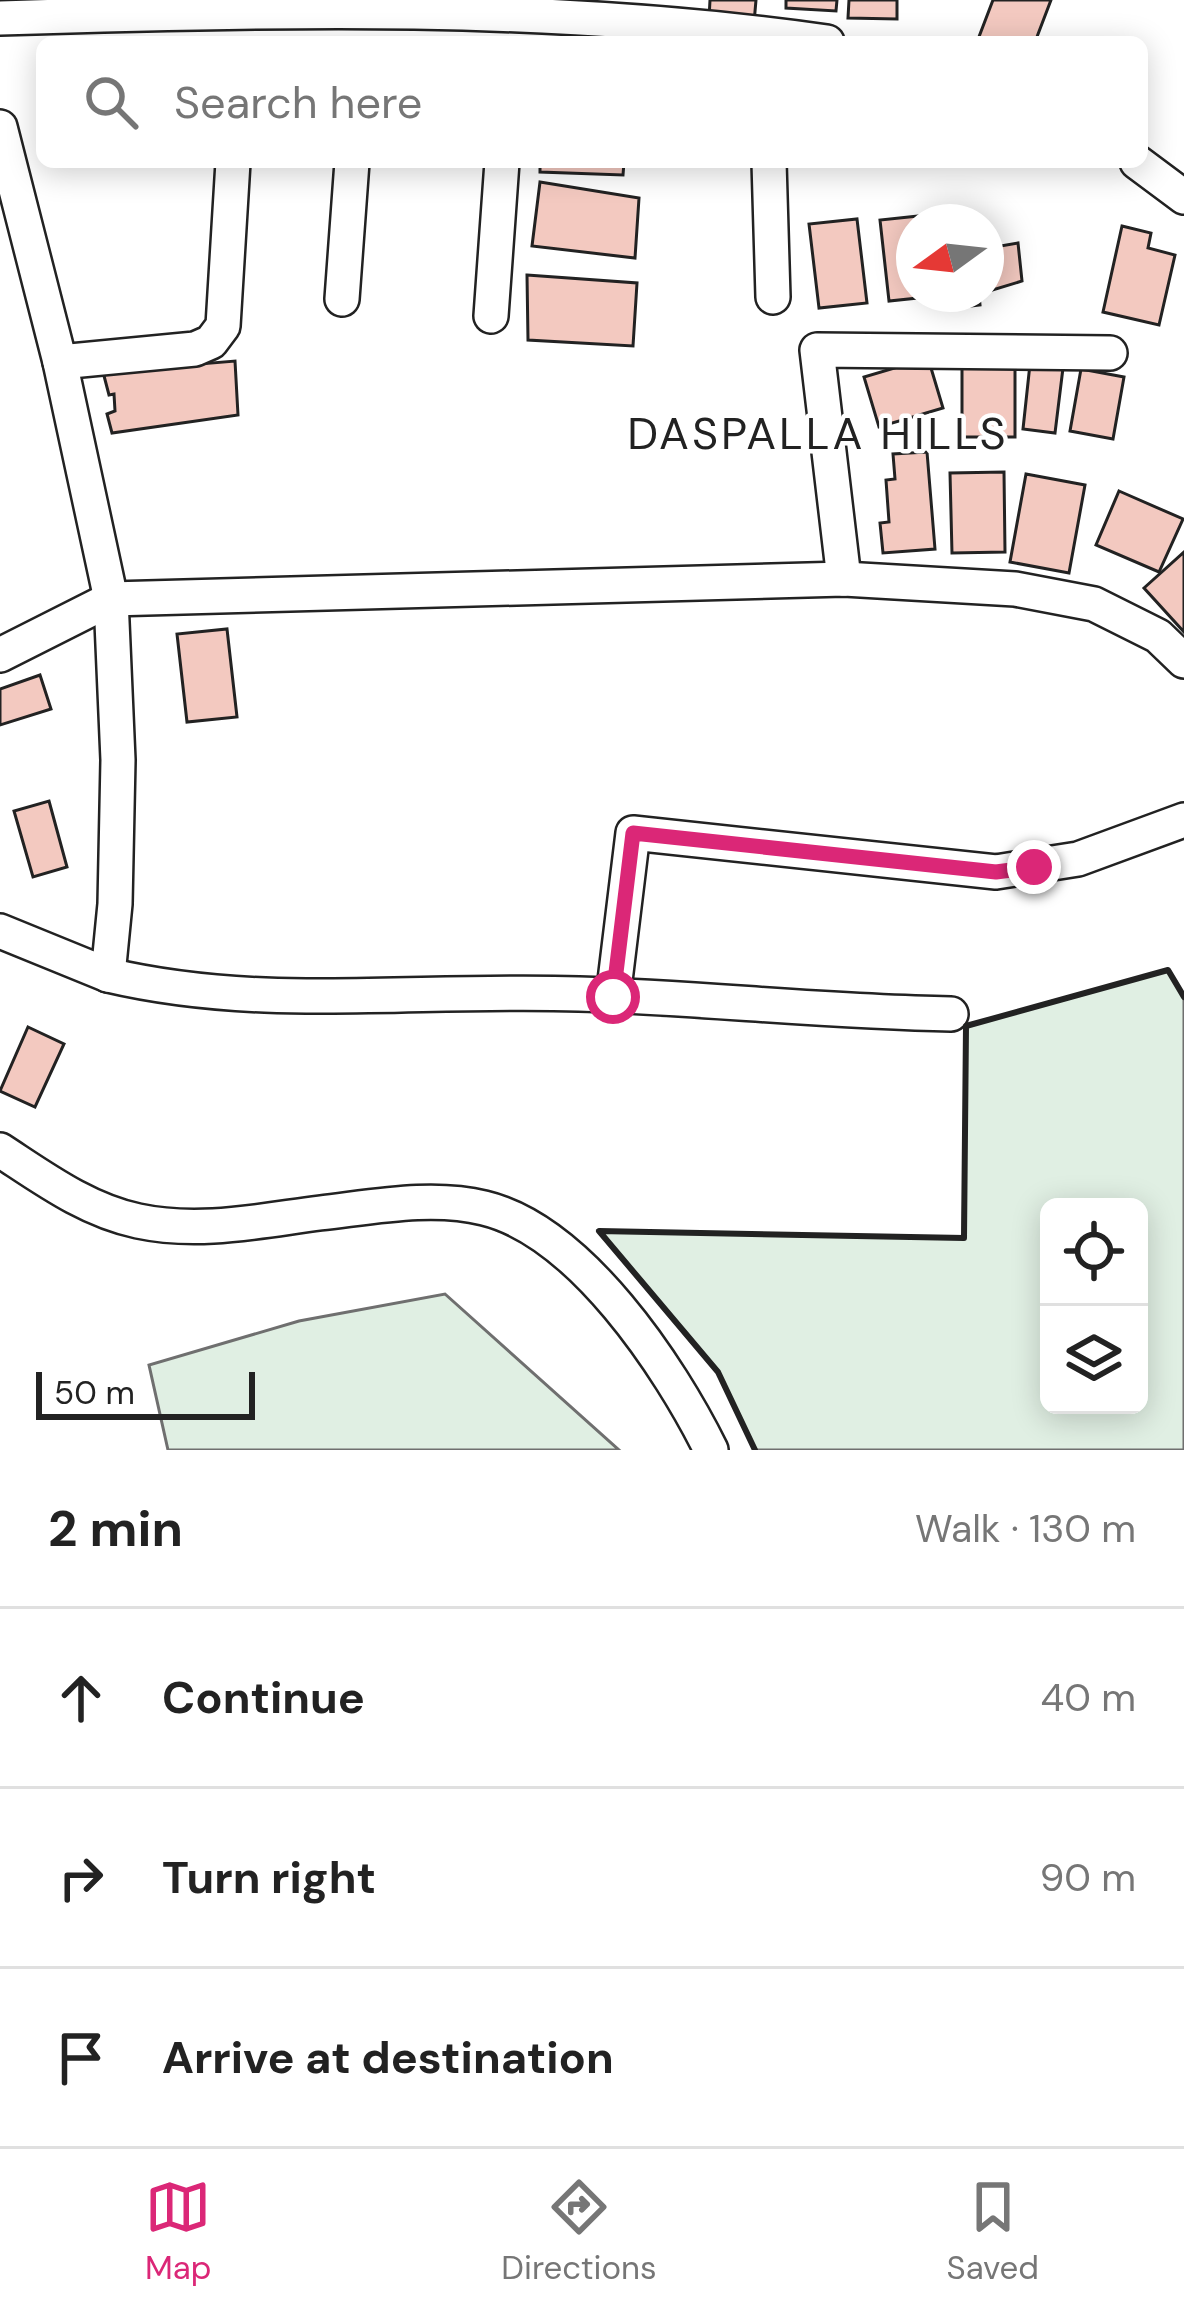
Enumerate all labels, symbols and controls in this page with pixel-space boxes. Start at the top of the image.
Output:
search box [36,36,1148,168]
icon: search [78,69,144,135]
text: Search here [174,73,422,132]
north arrow [896,204,1004,312]
district label: DASPALLA HILLS [627,404,1009,463]
route end [1007,840,1061,894]
route start [586,970,640,1024]
map controls [1040,1198,1148,1414]
button: locate [1040,1198,1148,1306]
button: layers [1040,1306,1148,1414]
scale bar [36,1366,255,1419]
text: 50 m [54,1371,135,1414]
text: 2 min [48,1495,183,1562]
text: Walk · 130 m [915,1503,1136,1554]
icon: ahead [48,1665,114,1731]
text: Continue [162,1668,365,1727]
text: 40 m [1041,1672,1136,1723]
icon: right [48,1845,114,1911]
text: Turn right [162,1848,376,1907]
text: 90 m [1040,1852,1136,1903]
icon: arrive [48,2025,114,2091]
text: Arrive at destination [162,2028,614,2087]
tab: Map [145,2174,211,2289]
tab: Directions [501,2174,657,2289]
tab: Saved [947,2174,1039,2289]

